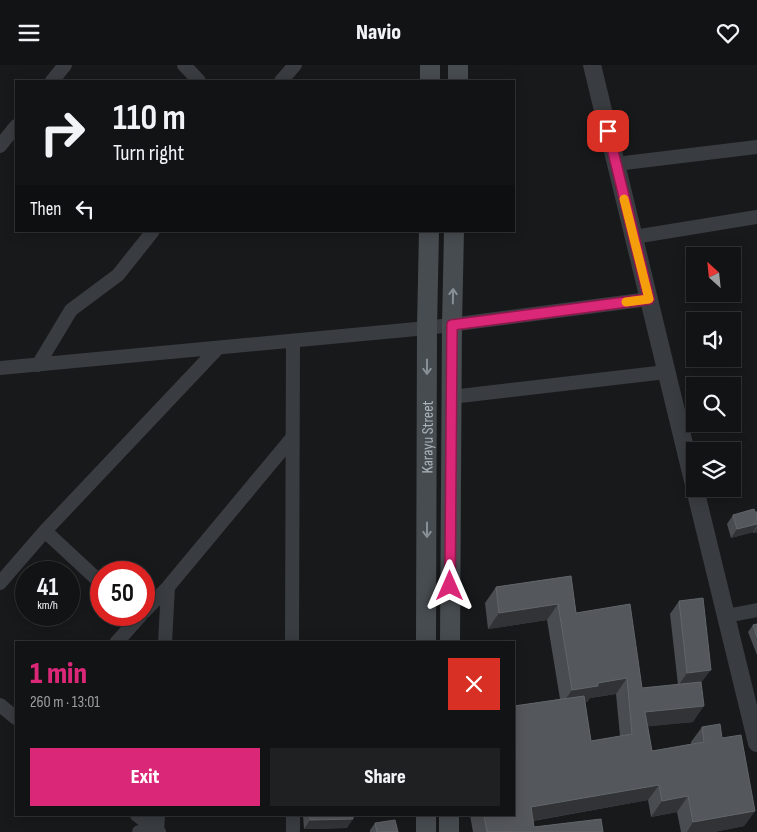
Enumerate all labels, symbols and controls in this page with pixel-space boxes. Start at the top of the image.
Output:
icon: menu [15,19,43,47]
text: Navio [356,19,401,46]
icon: heart [714,19,742,47]
text: 110 m [113,97,186,140]
icon: right [30,100,95,165]
pin [587,110,629,152]
icon: arrive [594,117,622,145]
text: Turn right [113,140,184,167]
icon: left [71,195,99,223]
text: Then [30,198,61,221]
north arrow [686,247,741,303]
map controls [686,247,741,497]
one-way arrow [448,289,457,305]
button: sound [686,312,741,367]
one-way arrow [422,359,432,375]
button: search [686,377,741,432]
street label: Karayu Street [419,400,438,474]
button: layers [686,442,741,497]
one-way arrow [422,522,432,538]
position arrow [423,559,475,611]
speed limit sign: 50 [90,561,155,626]
text: 41 [37,572,58,603]
text: km/h [37,598,58,613]
text: 1 min [30,656,87,692]
button: close [448,658,500,710]
text: 260 m · 13:01 [30,693,100,712]
button: Exit [30,748,260,806]
button: Share [270,748,500,806]

